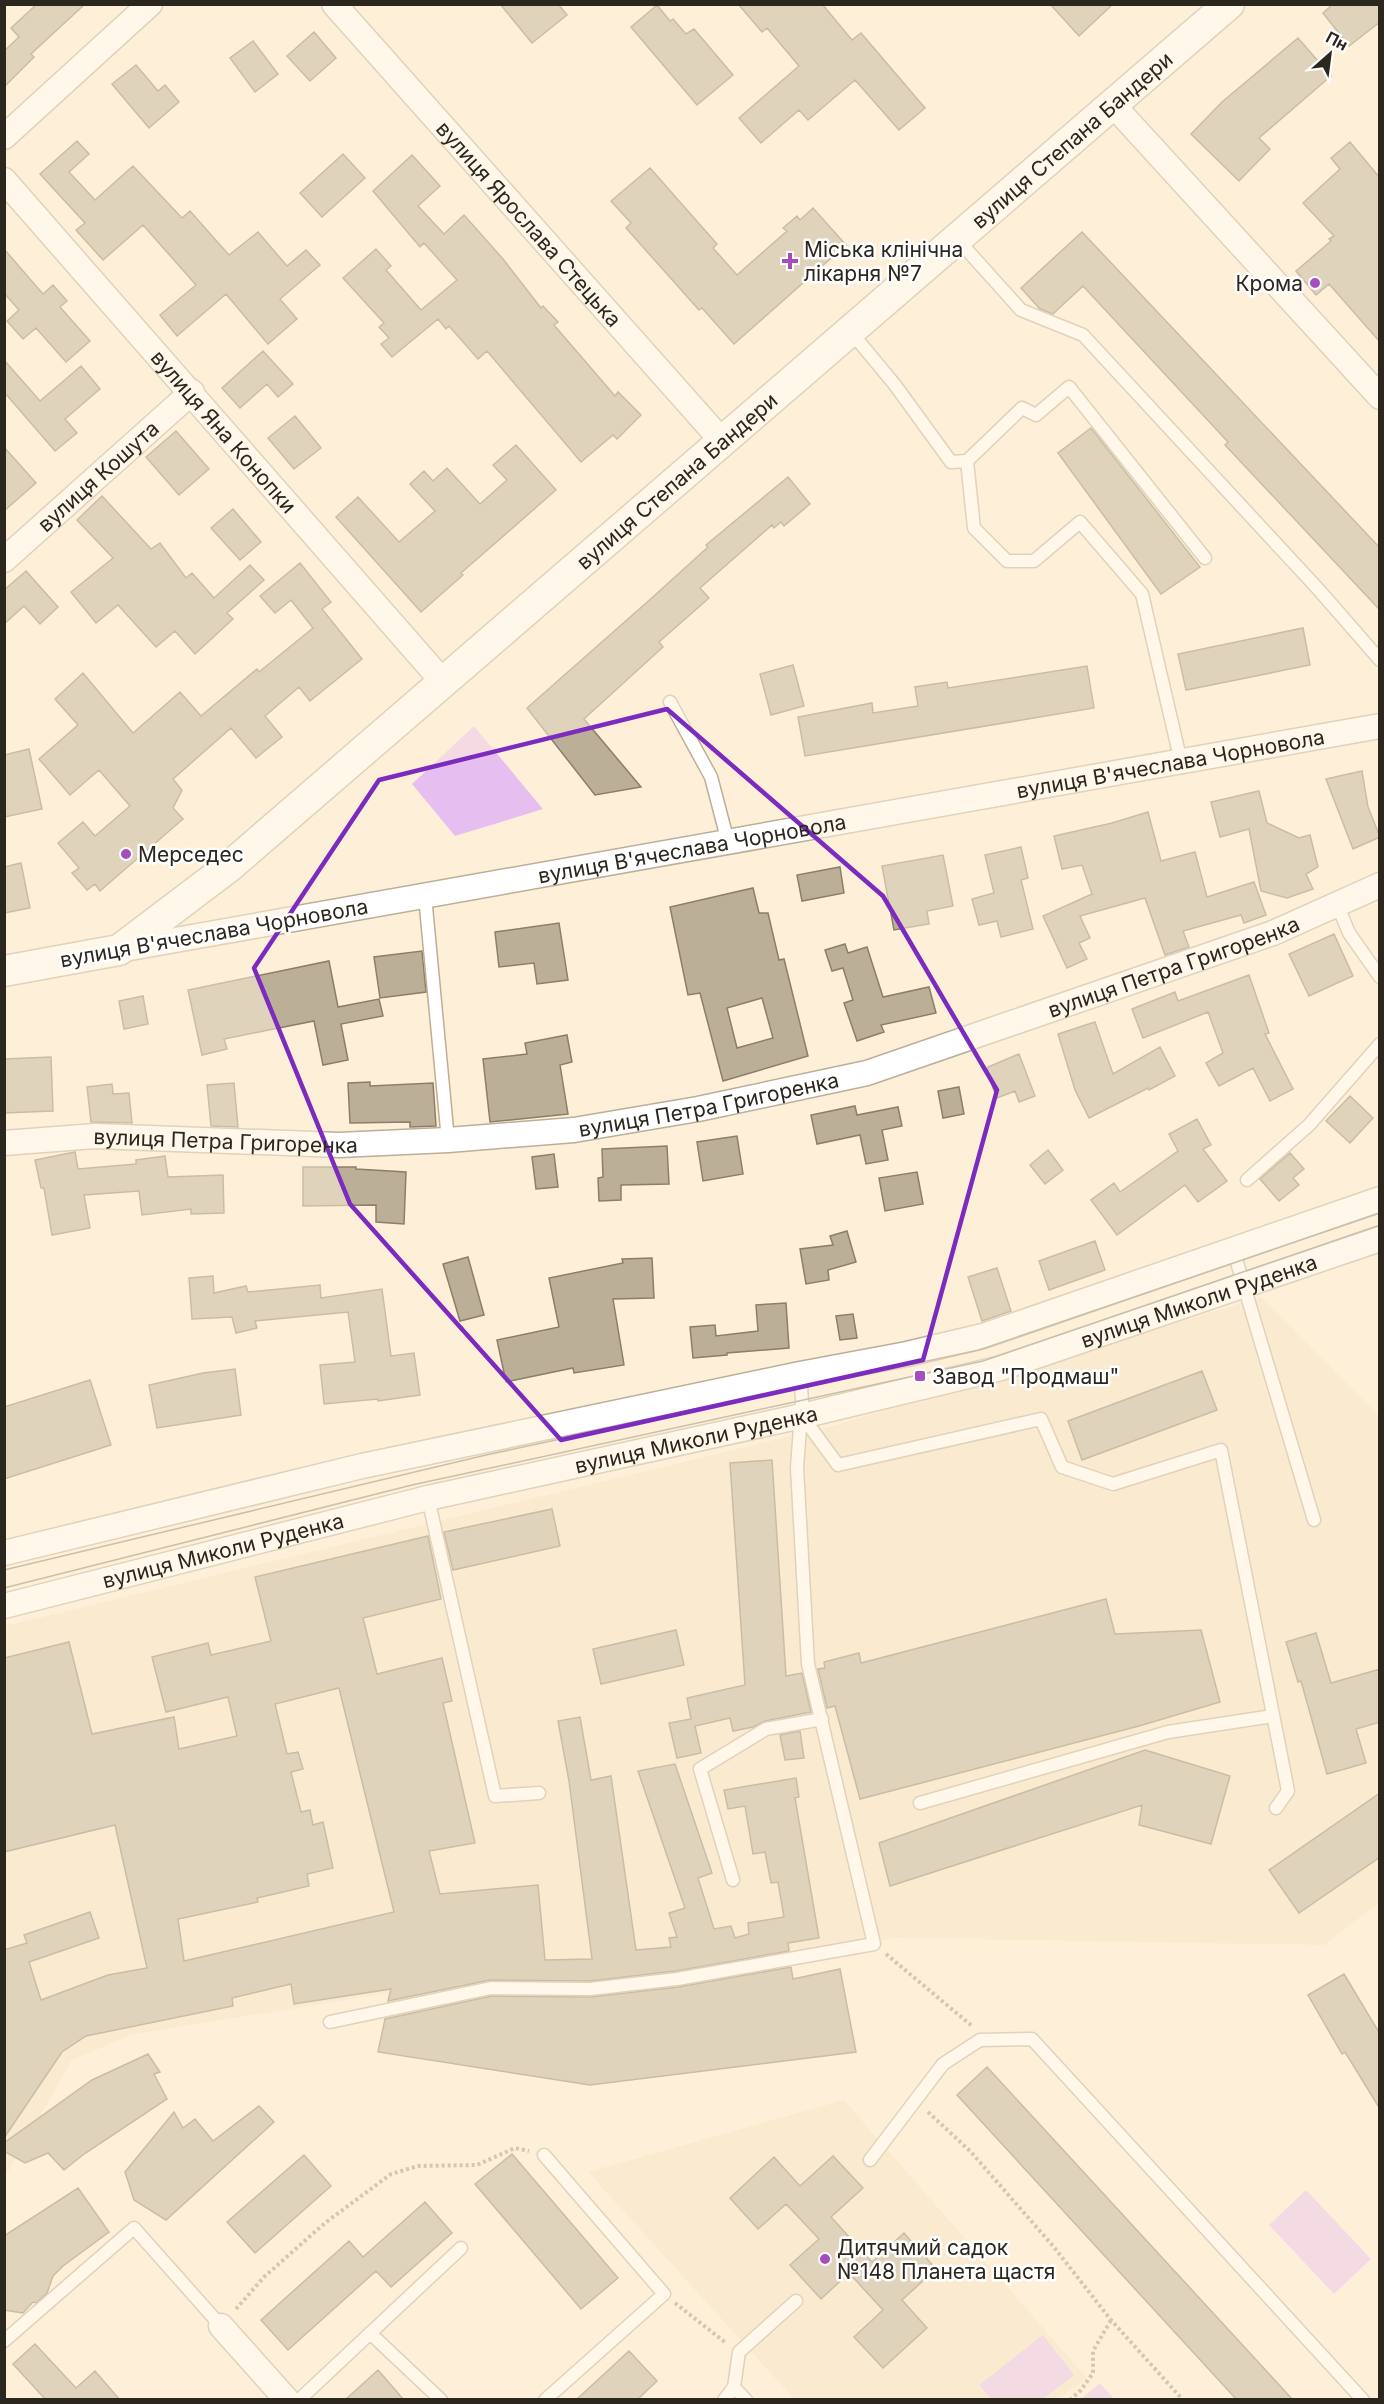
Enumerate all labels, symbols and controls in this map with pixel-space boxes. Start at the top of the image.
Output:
north arrow [1300,24,1360,84]
text: Пн [1323,27,1351,55]
street label: вулиця Степана Бандери [966,46,1177,233]
street label: вулиця Ярослава Стецька [431,116,627,332]
place label: Міська клінічна лікарня №7 [804,237,963,286]
marker: Міська клінічна лікарня №7 [781,252,799,270]
place label: Крома [1235,271,1303,296]
marker: Крома [1308,276,1322,290]
street label: вулиця Яна Конопки [146,345,302,518]
street label: вулиця Степана Бандери [571,387,782,574]
street label: вулиця Кошута [32,415,164,537]
street label: вулиця В'ячеслава Чорновола [1015,724,1327,803]
street label: вулиця В'ячеслава Чорновола [536,809,848,888]
place label: Мерседес [138,842,244,867]
marker: Мерседес [119,847,133,861]
street label: вулиця В'ячеслава Чорновола [58,894,370,972]
street label: вулиця Петра Григоренка [1045,910,1303,1022]
street label: вулиця Петра Григоренка [577,1067,841,1142]
street label: вулиця Петра Григоренка [93,1123,358,1158]
street label: вулиця Миколи Руденка [1077,1249,1320,1352]
place label: Завод "Продмаш" [932,1364,1119,1389]
marker: Завод "Продмаш" [913,1369,927,1383]
street label: вулиця Миколи Руденка [572,1400,820,1478]
street label: вулиця Миколи Руденка [100,1507,346,1593]
place label: Дитячмий садок №148 Планета щастя [837,2235,1055,2284]
marker: Дитячмий садок №148 Планета щастя [818,2252,832,2266]

